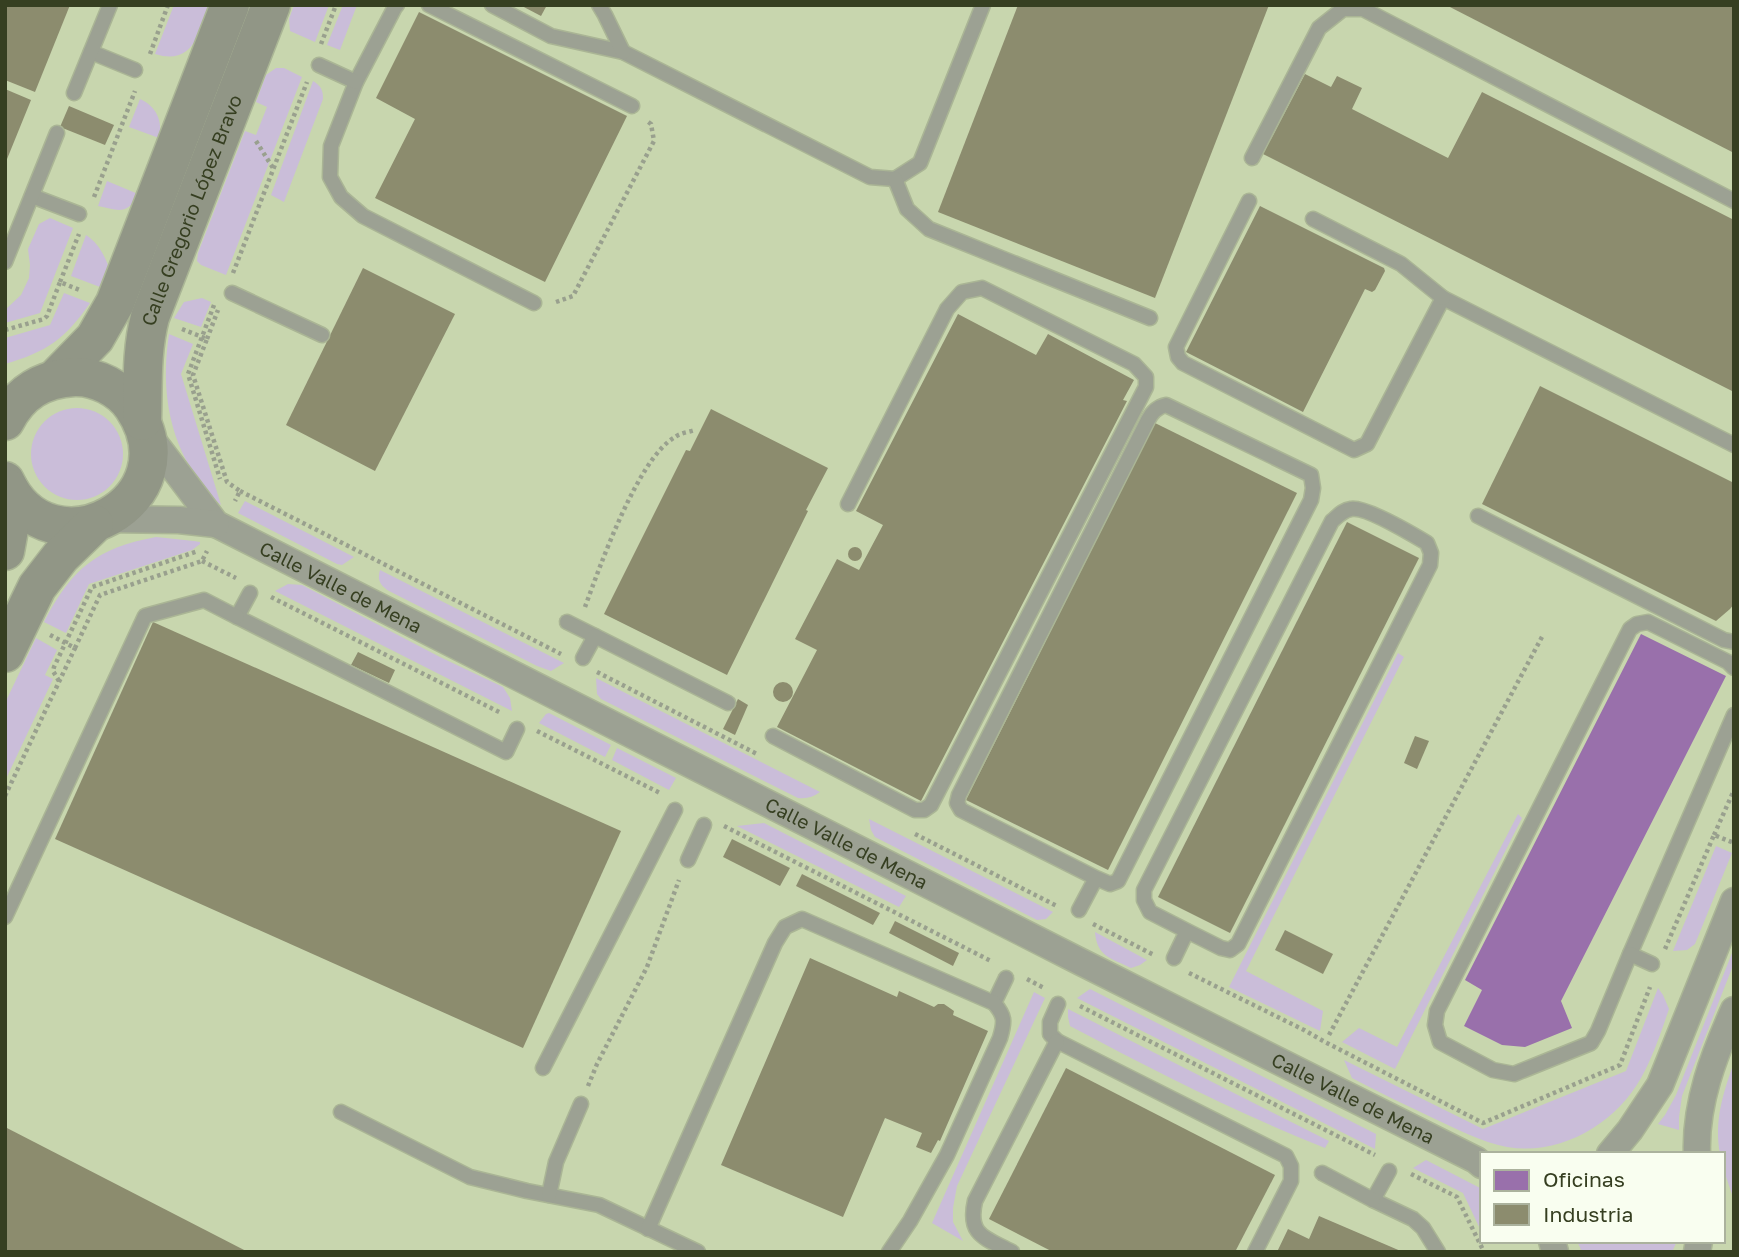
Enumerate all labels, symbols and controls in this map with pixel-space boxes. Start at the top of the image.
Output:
street label: Calle Gregorio López Bravo [136,91,246,328]
street label: Calle Valle de Mena [256,536,426,637]
street label: Calle Valle de Mena [762,792,932,894]
street label: Calle Valle de Mena [1268,1048,1438,1148]
legend [1480,1152,1725,1243]
text: Oficinas [1543,1166,1625,1192]
text: Industria [1543,1201,1633,1227]

